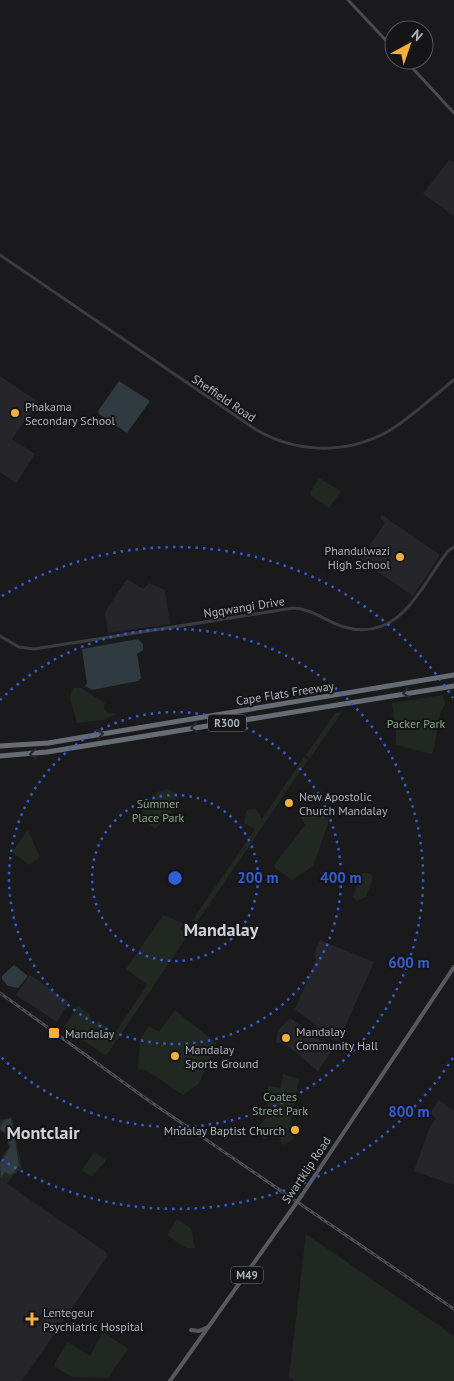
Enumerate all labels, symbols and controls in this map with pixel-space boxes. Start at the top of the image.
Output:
north arrow [384,20,434,70]
text: N [408,25,427,45]
street label: Sheffield Road [189,371,259,425]
place label: Phakama Secondary School [25,399,116,428]
marker: Phakama Secondary School [9,407,21,419]
place label: Phandulwazi High School [324,543,390,572]
marker: Phandulwazi High School [394,551,406,563]
street label: Ngqwangi Drive [202,593,286,621]
street label: Cape Flats Freeway [235,678,335,708]
one-way arrow [402,688,410,698]
road number: R300 [208,714,246,731]
park label: Packer Park [387,716,446,731]
one-way arrow [189,723,198,733]
one-way arrow [97,729,105,740]
one-way arrow [29,748,37,759]
place label: New Apostolic Church Mandalay [299,789,388,818]
park label: Summer Place Park [132,796,185,825]
marker: New Apostolic Church Mandalay [283,797,295,809]
text: 200 m [237,868,279,887]
text: 400 m [320,868,362,887]
centre of rings [166,869,184,887]
district label: Mandalay [184,918,259,941]
text: 600 m [388,953,430,972]
place label: Mandalay Community Hall [296,1024,379,1053]
marker: Mandalay [47,1026,61,1040]
place label: Mandalay [65,1026,115,1041]
marker: Mandalay Community Hall [280,1032,292,1044]
place label: Mandalay Sports Ground [185,1042,258,1071]
marker: Mandalay Sports Ground [169,1050,181,1062]
park label: Coates Street Park [252,1089,308,1118]
text: 800 m [388,1102,430,1121]
district label: Montclair [6,1121,80,1144]
place label: Mndalay Baptist Church [164,1123,285,1138]
marker: Mndalay Baptist Church [289,1124,301,1136]
street label: Swartklip Road [278,1134,334,1206]
road number: M49 [231,1266,263,1284]
place label: Lentegeur Psychiatric Hospital [43,1305,144,1334]
marker: Lentegeur Psychiatric Hospital [25,1312,39,1326]

